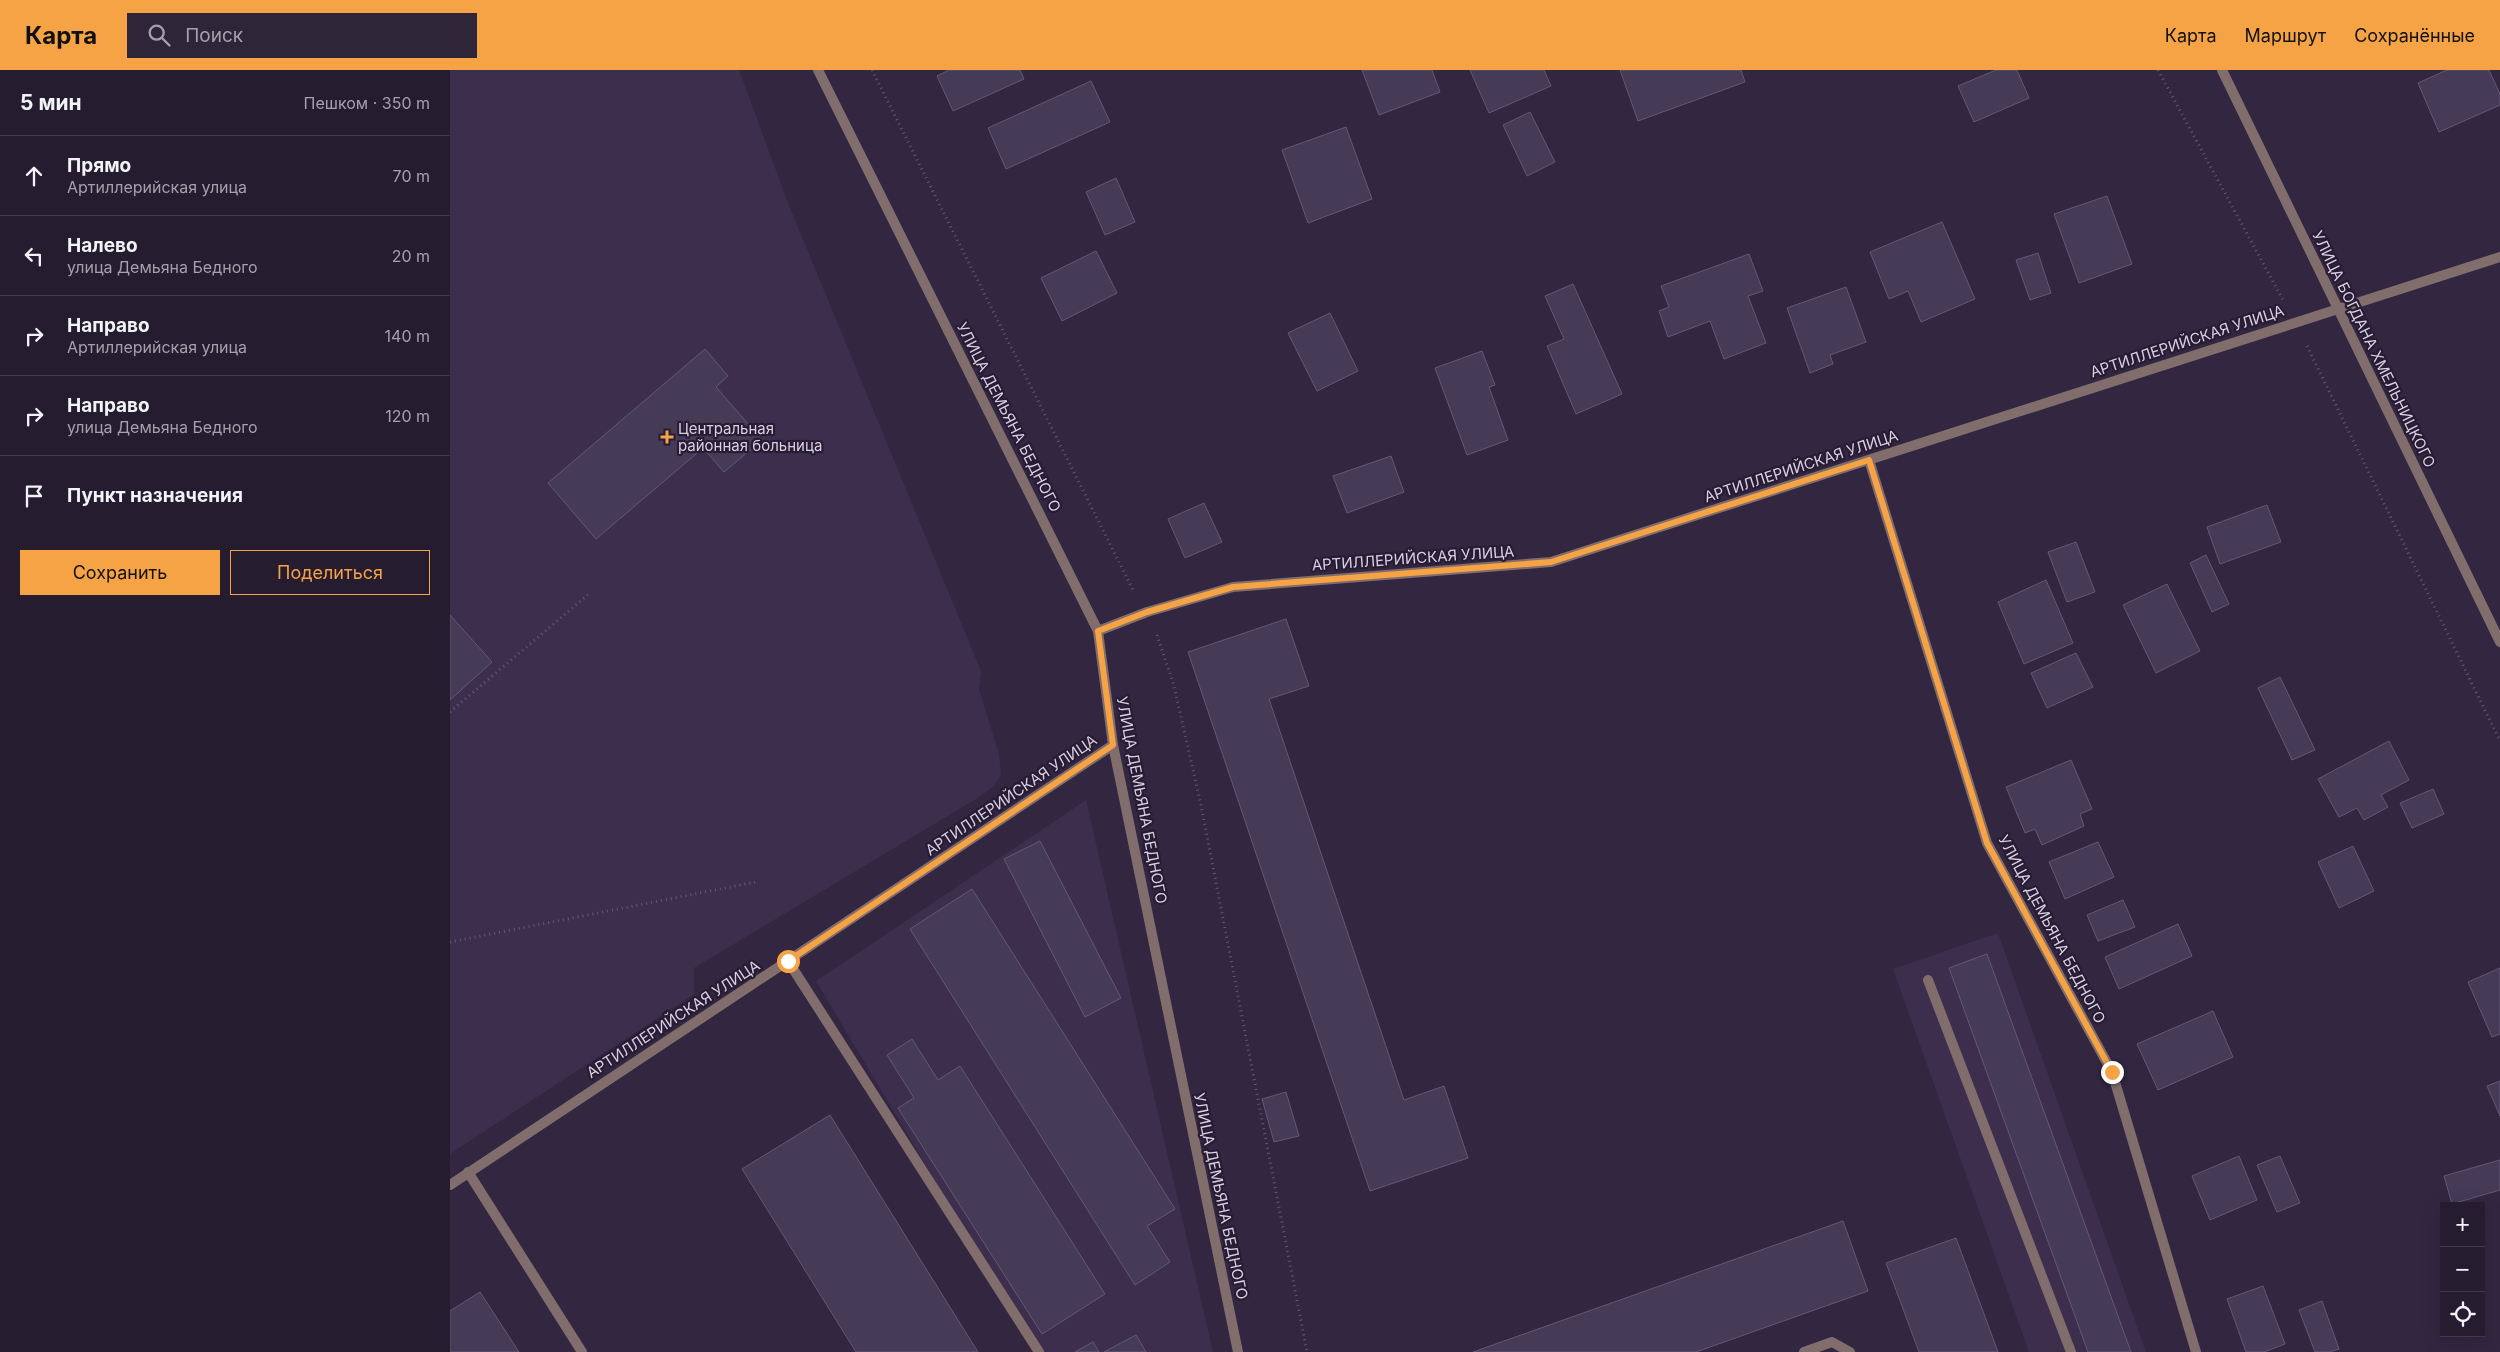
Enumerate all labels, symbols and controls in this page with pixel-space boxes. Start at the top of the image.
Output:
search box [127,13,477,58]
text: Карта [25,21,97,50]
icon: search [145,21,173,49]
text: Поиск [185,24,243,47]
text: Карта [2165,25,2217,46]
text: Маршрут [2245,25,2326,46]
text: Сохранённые [2354,25,2475,46]
text: 5 мин [20,90,82,115]
text: Пешком · 350 m [304,93,430,113]
text: Прямо [67,154,131,177]
icon: ahead [20,162,48,190]
text: 70 m [393,166,430,186]
text: Артиллерийская улица [67,177,247,197]
street label: УЛИЦА БОГДАНА ХМЕЛЬНИЦКОГО [2308,227,2440,471]
text: Налево [67,234,138,257]
icon: left [20,242,48,270]
text: 20 m [392,246,430,266]
text: улица Демьяна Бедного [67,257,258,277]
street label: АРТИЛЛЕРИЙСКАЯ УЛИЦА [2088,301,2286,381]
text: Направо [67,314,150,337]
street label: УЛИЦА ДЕМЬЯНА БЕДНОГО [953,319,1065,515]
icon: right [20,322,48,350]
text: 140 m [385,326,430,346]
text: Артиллерийская улица [67,337,247,357]
text: Направо [67,394,150,417]
icon: right [20,402,48,430]
text: 120 m [385,406,430,426]
text: улица Демьяна Бедного [67,417,258,437]
place label: Центральная районная больница [678,419,822,455]
street label: АРТИЛЛЕРИЙСКАЯ УЛИЦА [1702,426,1900,506]
marker: Центральная районная больница [660,430,674,444]
icon: arrive [20,482,48,510]
text: Пункт назначения [67,484,243,507]
street label: АРТИЛЛЕРИЙСКАЯ УЛИЦА [1311,541,1515,575]
button: Сохранить [20,550,220,595]
button: Поделиться [230,550,430,595]
street label: УЛИЦА ДЕМЬЯНА БЕДНОГО [1113,695,1171,905]
street label: АРТИЛЛЕРИЙСКАЯ УЛИЦА [922,730,1100,860]
street label: УЛИЦА ДЕМЬЯНА БЕДНОГО [1994,832,2110,1026]
route start [777,950,800,973]
street label: АРТИЛЛЕРИЙСКАЯ УЛИЦА [583,956,763,1082]
route end [2101,1061,2124,1084]
street label: УЛИЦА ДЕМЬЯНА БЕДНОГО [1190,1091,1252,1301]
map controls [2440,1202,2485,1337]
button: + [2440,1202,2485,1247]
button: − [2440,1247,2485,1292]
button: locate [2440,1292,2485,1337]

